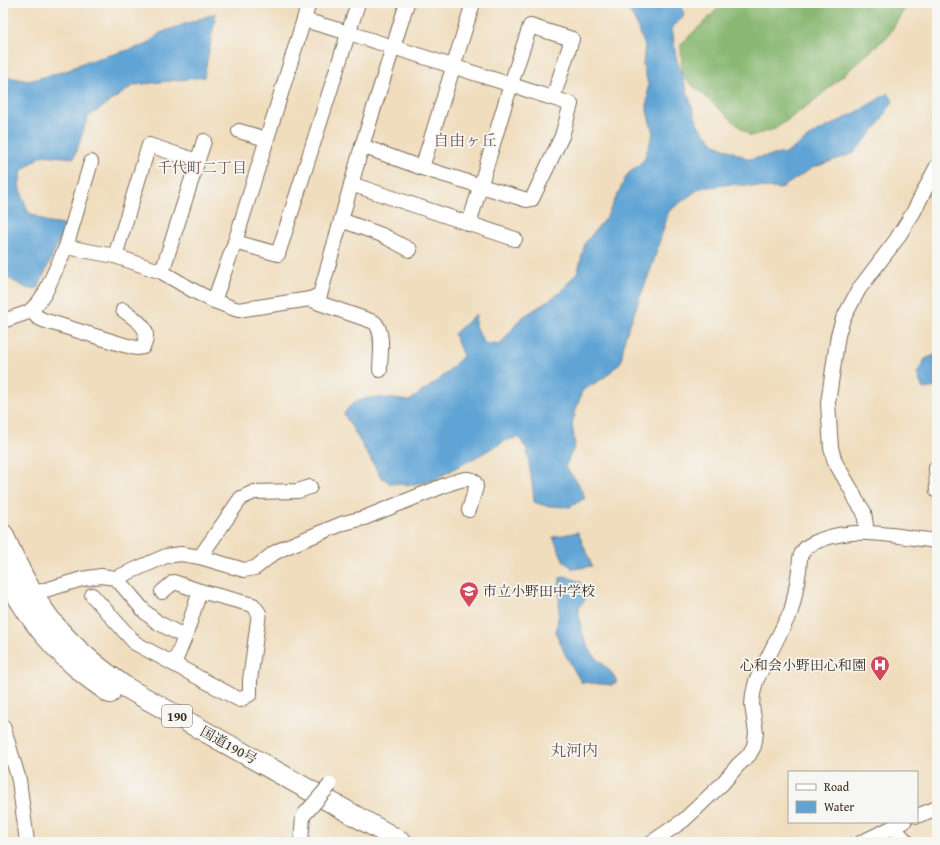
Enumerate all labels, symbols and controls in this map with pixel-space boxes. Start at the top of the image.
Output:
district label: 自由ヶ丘 [433,128,497,152]
district label: 千代町二丁目 [157,157,247,178]
school or university icon: 市立小野田中学校 [458,580,480,608]
place label: 市立小野田中学校 [483,581,595,601]
hospital icon: 心和会小野田心和園 [869,654,891,682]
place label: 心和会小野田心和園 [740,655,866,675]
road number: 190 [162,705,192,727]
street label: 国道190号 [197,721,261,769]
district label: 丸河内 [550,738,598,762]
legend [788,771,918,823]
text: Road [824,778,850,795]
text: Water [824,798,854,815]

